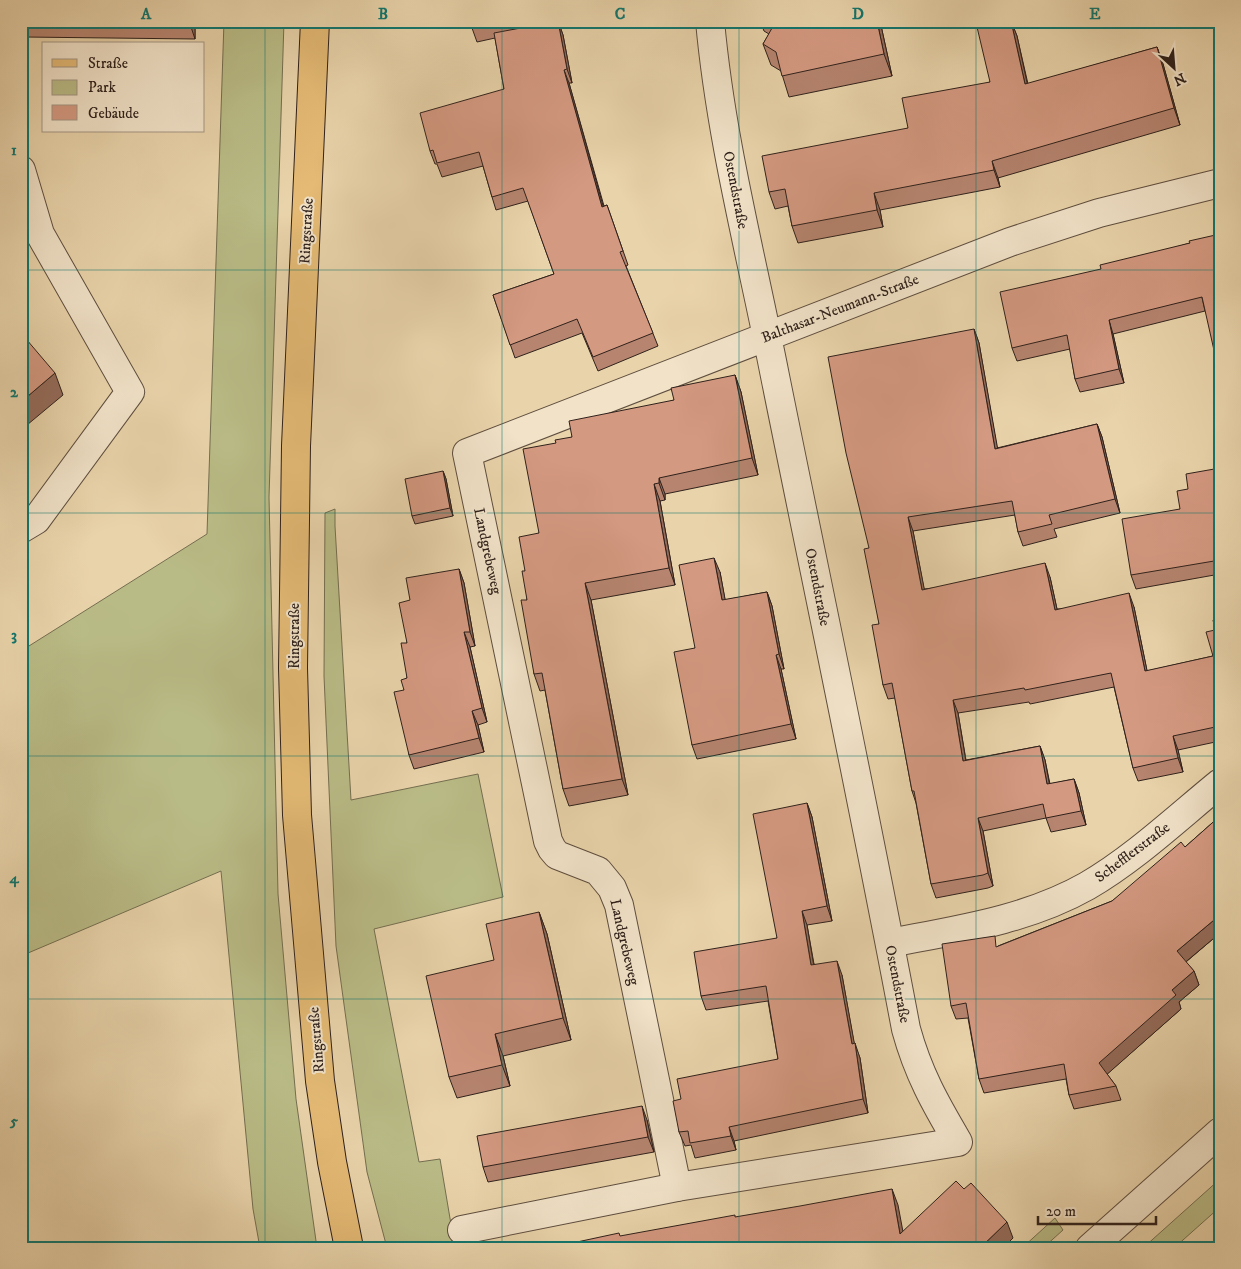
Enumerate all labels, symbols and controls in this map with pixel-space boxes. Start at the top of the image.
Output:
text: A [140,4,152,24]
text: B [378,4,388,24]
text: C [615,4,625,24]
text: D [852,4,864,24]
text: E [1089,4,1101,24]
legend [42,42,205,132]
north arrow [1148,42,1198,92]
text: Straße [88,54,128,73]
text: N [1170,68,1188,90]
text: Park [88,78,117,97]
text: Gebäude [88,104,139,123]
text: 1 [11,140,17,160]
street label: Ostendstraße [719,150,752,231]
street label: Ringstraße [295,198,318,264]
street label: Balthasar-Neumann-Straße [759,270,922,347]
text: 2 [10,382,19,402]
street label: Landgrebeweg [469,506,506,597]
street label: Ostendstraße [801,547,834,628]
street label: Ringstraße [285,603,304,669]
text: 3 [11,625,17,645]
street label: Schefflerstraße [1091,818,1174,887]
text: 4 [8,868,19,888]
street label: Landgrebeweg [605,897,644,988]
street label: Ostendstraße [881,944,914,1025]
street label: Ringstraße [304,1006,329,1074]
text: 5 [9,1111,18,1131]
scale bar [1038,1194,1156,1226]
text: 20 m [1046,1202,1076,1221]

